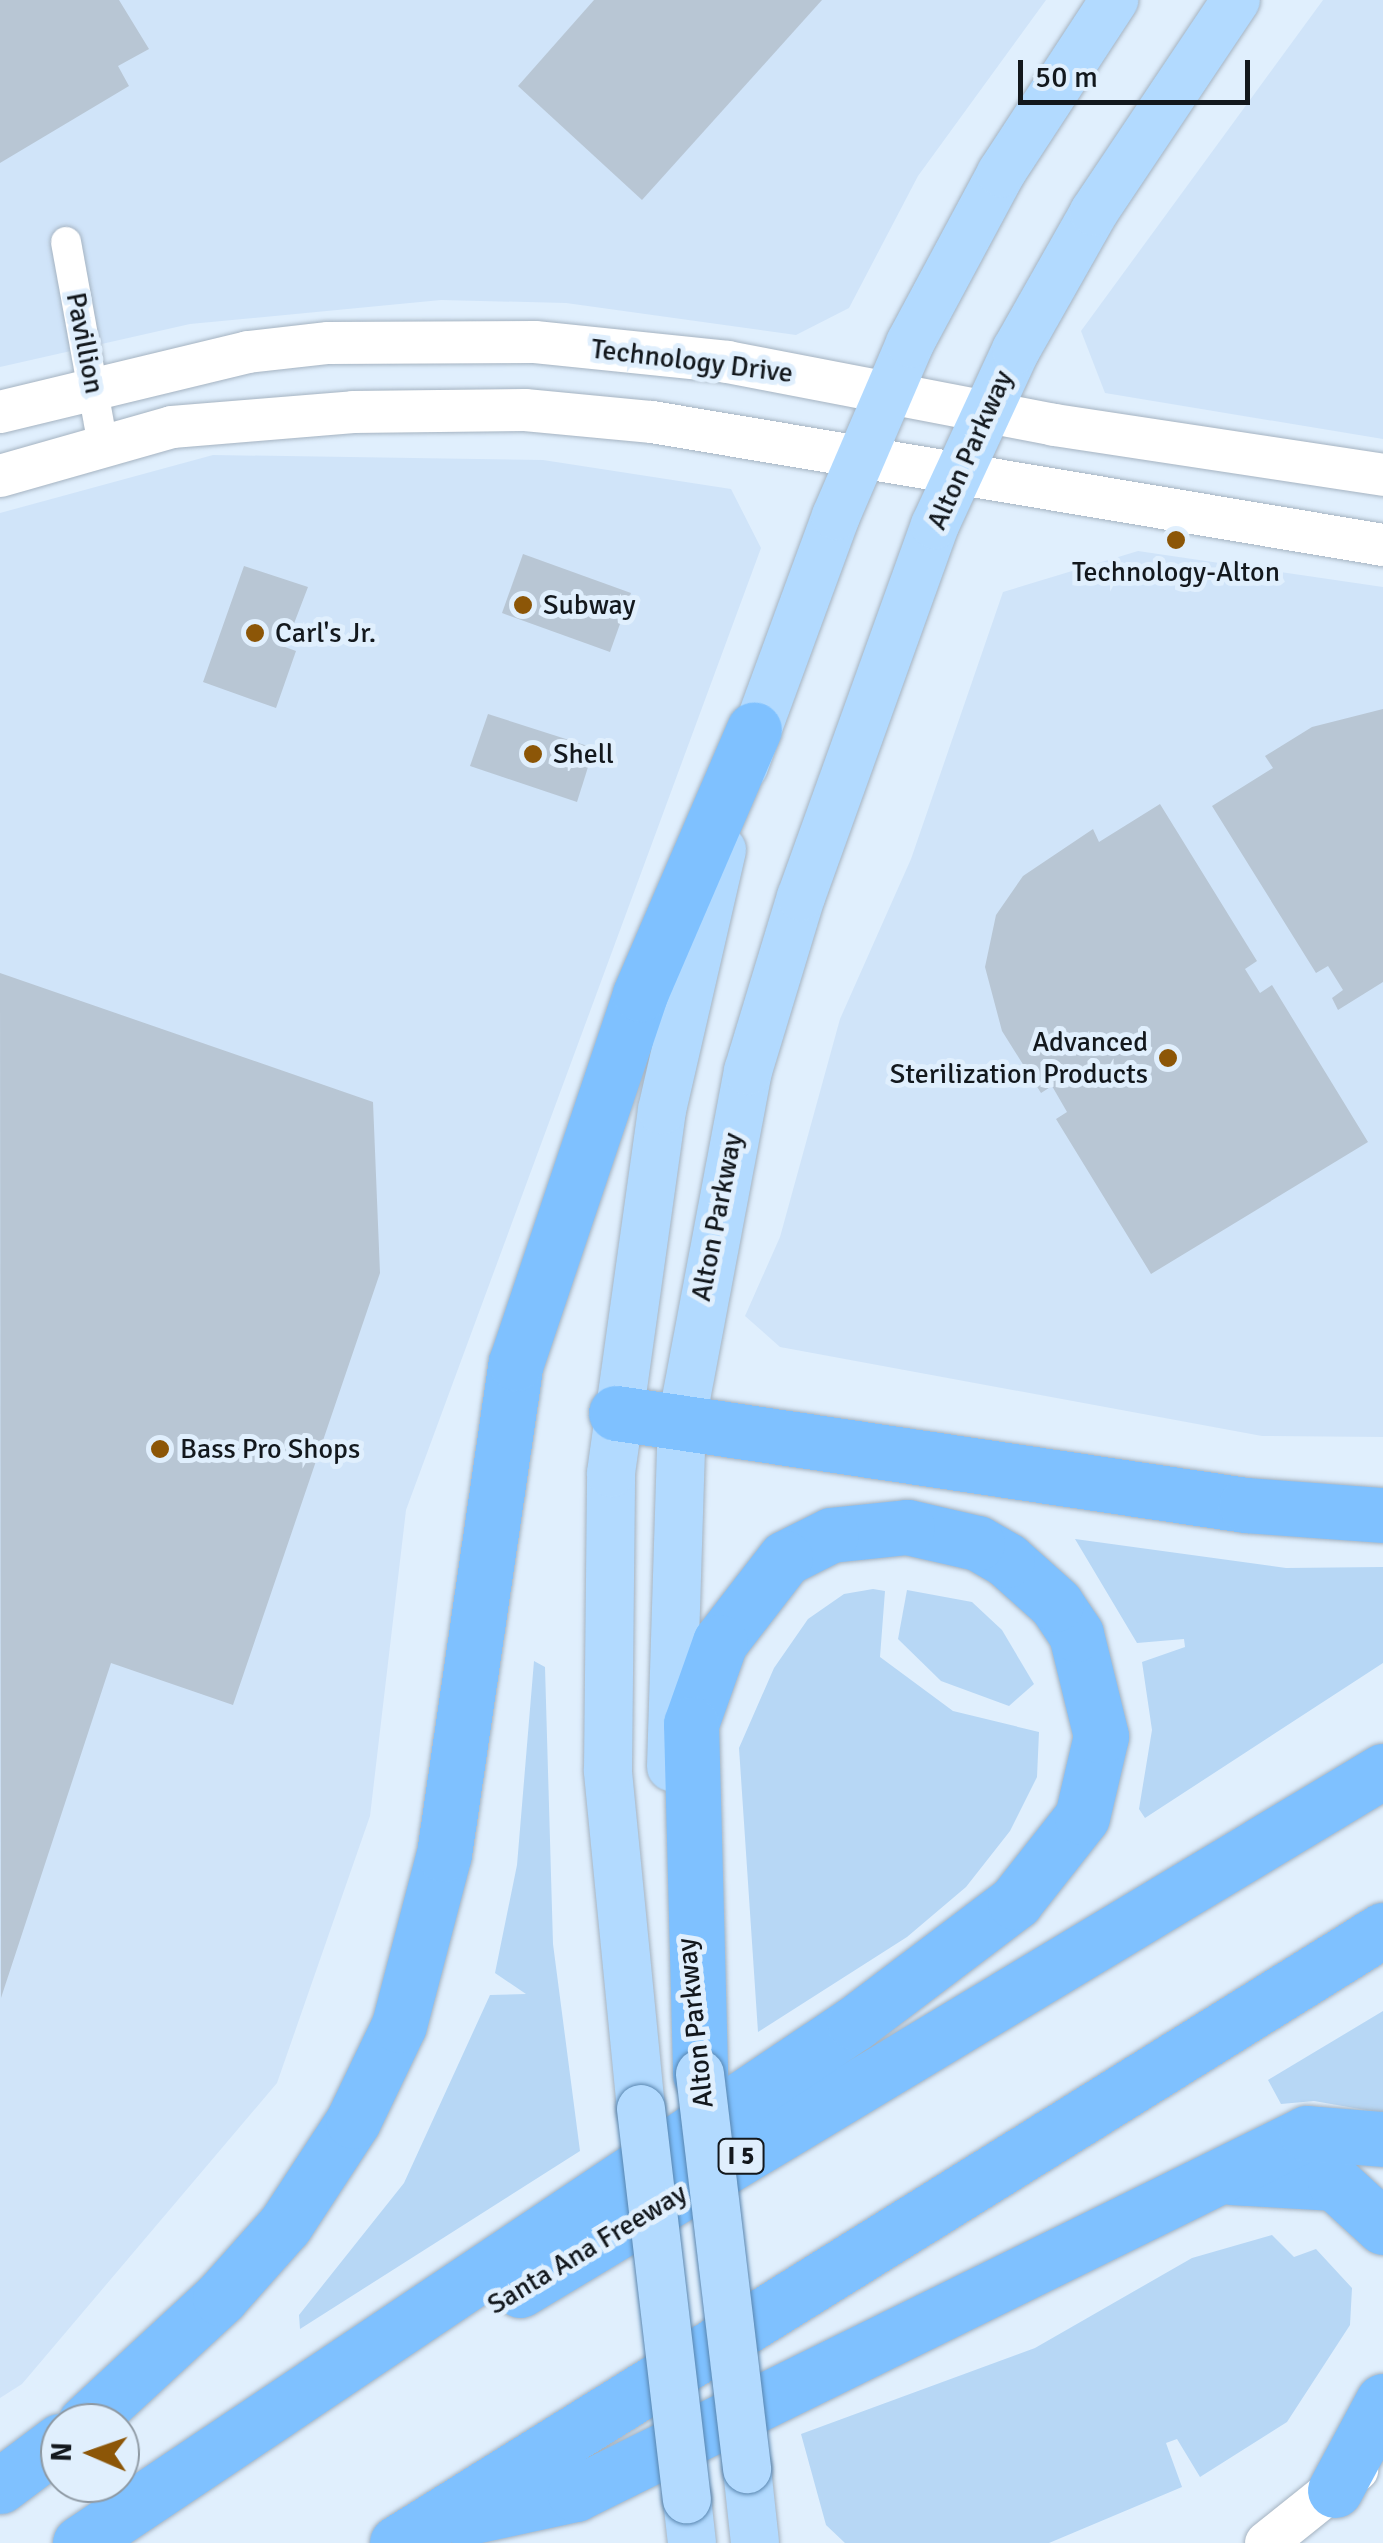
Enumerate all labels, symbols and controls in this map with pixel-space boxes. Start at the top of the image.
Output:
scale bar [1023,40,1256,102]
text: 50 m [1035,59,1098,96]
street label: Pavillion [59,290,111,396]
street label: Technology Drive [589,332,795,390]
street label: Alton Parkway [920,365,1020,535]
marker: Technology-Alton [1165,529,1187,551]
place label: Technology-Alton [1072,555,1280,589]
place label: Subway [543,588,636,622]
marker: Subway [512,594,534,616]
place label: Carl's Jr. [275,616,376,650]
marker: Carl's Jr. [244,622,266,644]
place label: Shell [553,737,614,771]
marker: Shell [522,743,544,765]
place label: Advanced Sterilization Products [890,1025,1148,1091]
marker: Advanced Sterilization Products [1157,1047,1179,1069]
street label: Alton Parkway [684,1130,750,1304]
place label: Bass Pro Shops [180,1432,360,1466]
marker: Bass Pro Shops [149,1438,171,1460]
street label: Alton Parkway [669,1936,721,2110]
road number: I 5 [716,2136,766,2176]
street label: Santa Ana Freeway [481,2176,693,2322]
north arrow [40,2403,140,2503]
text: N [45,2442,79,2462]

